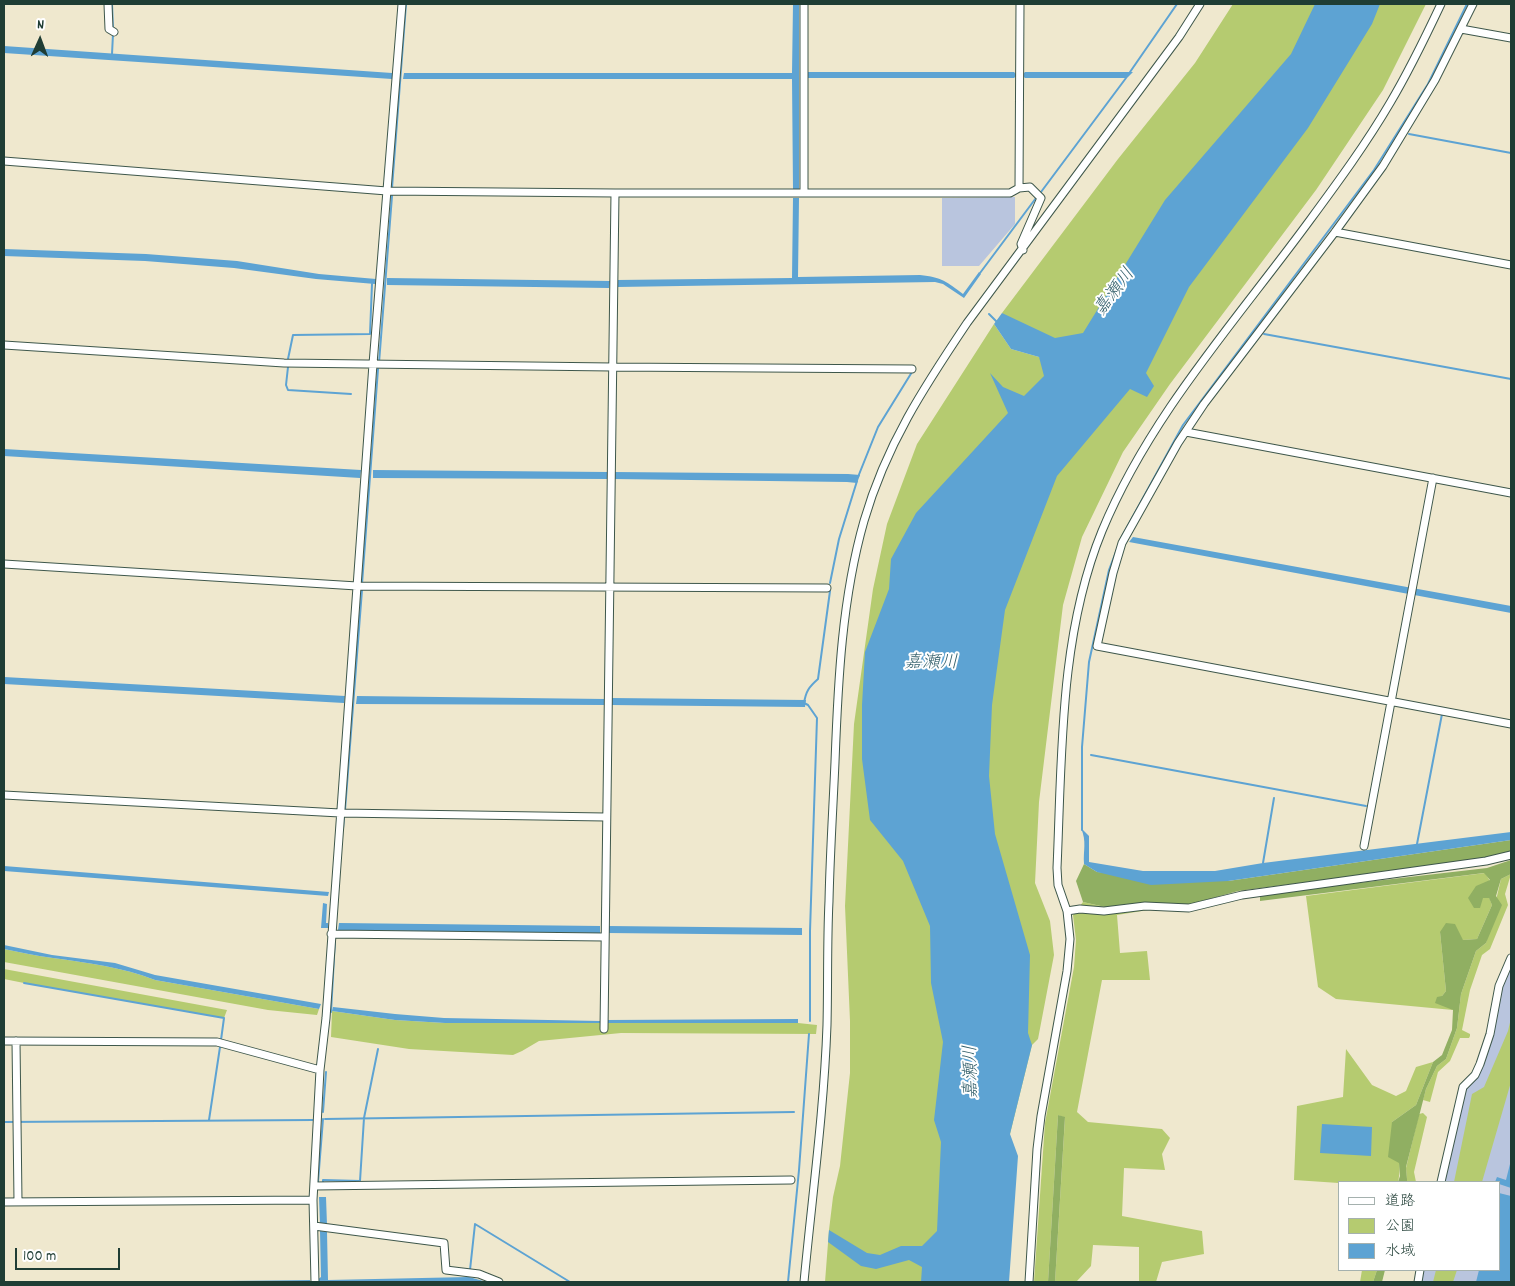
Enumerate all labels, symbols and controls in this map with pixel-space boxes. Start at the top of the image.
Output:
north arrow [15,15,65,65]
text: N [37,15,44,35]
water label: 嘉瀬川 [1091,265,1141,321]
water label: 嘉瀬川 [904,654,958,676]
water label: 嘉瀬川 [962,1045,984,1099]
legend [1338,1181,1500,1271]
text: 道路 [1385,1191,1415,1213]
text: 公園 [1385,1216,1415,1238]
scale bar [18,1238,122,1270]
text: 水域 [1385,1241,1415,1263]
text: 100 m [23,1246,56,1268]

